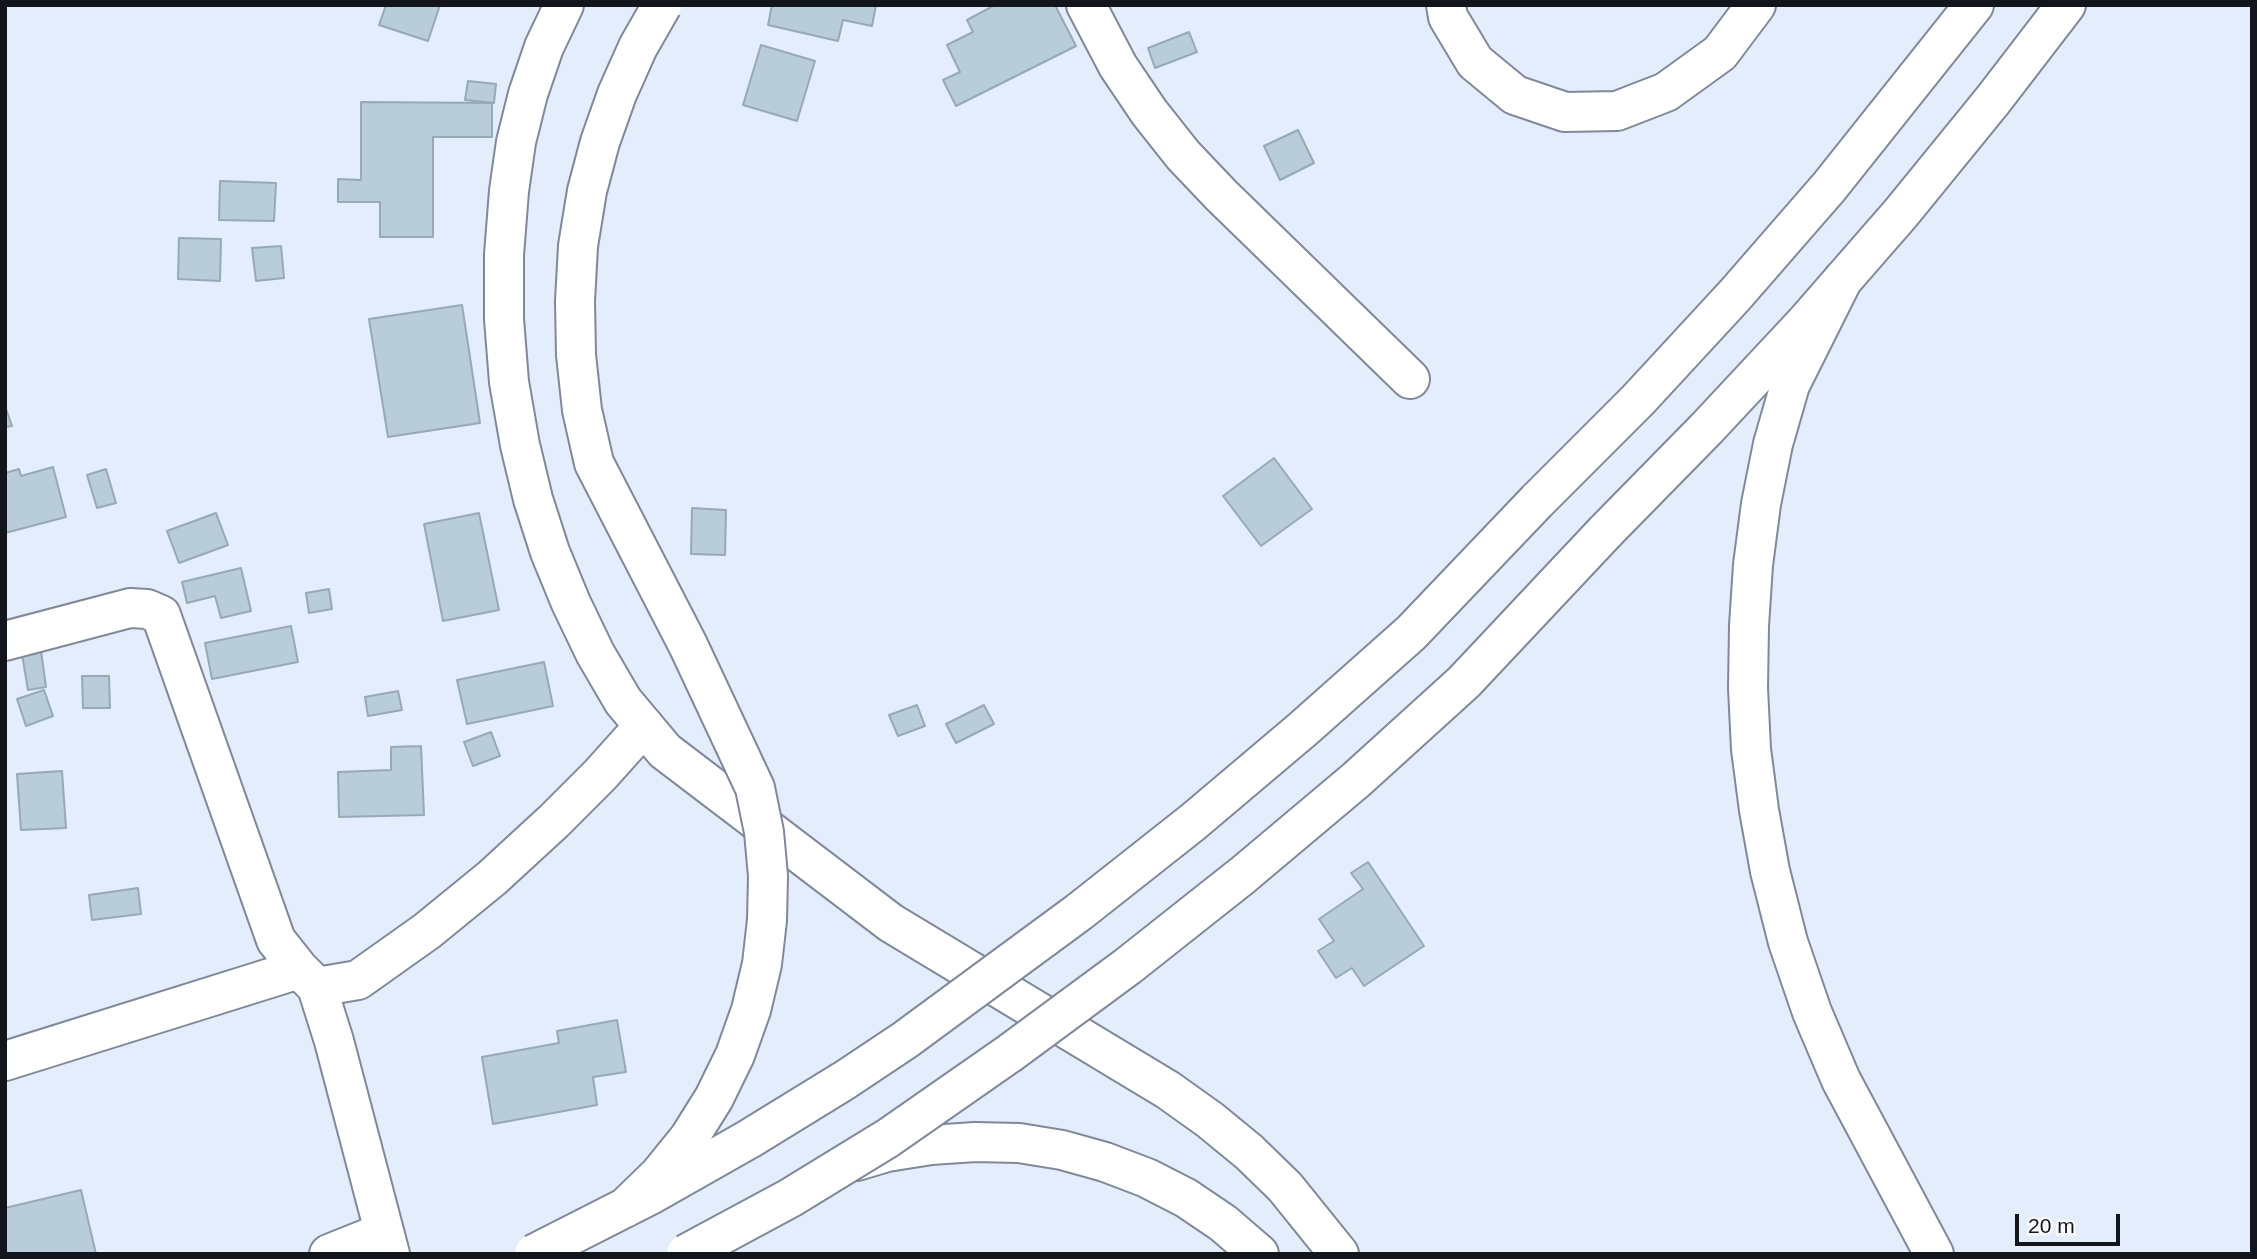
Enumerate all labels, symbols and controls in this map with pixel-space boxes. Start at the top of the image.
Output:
scale bar [2019,1200,2124,1244]
text: 20 m [2028,1214,2075,1237]

